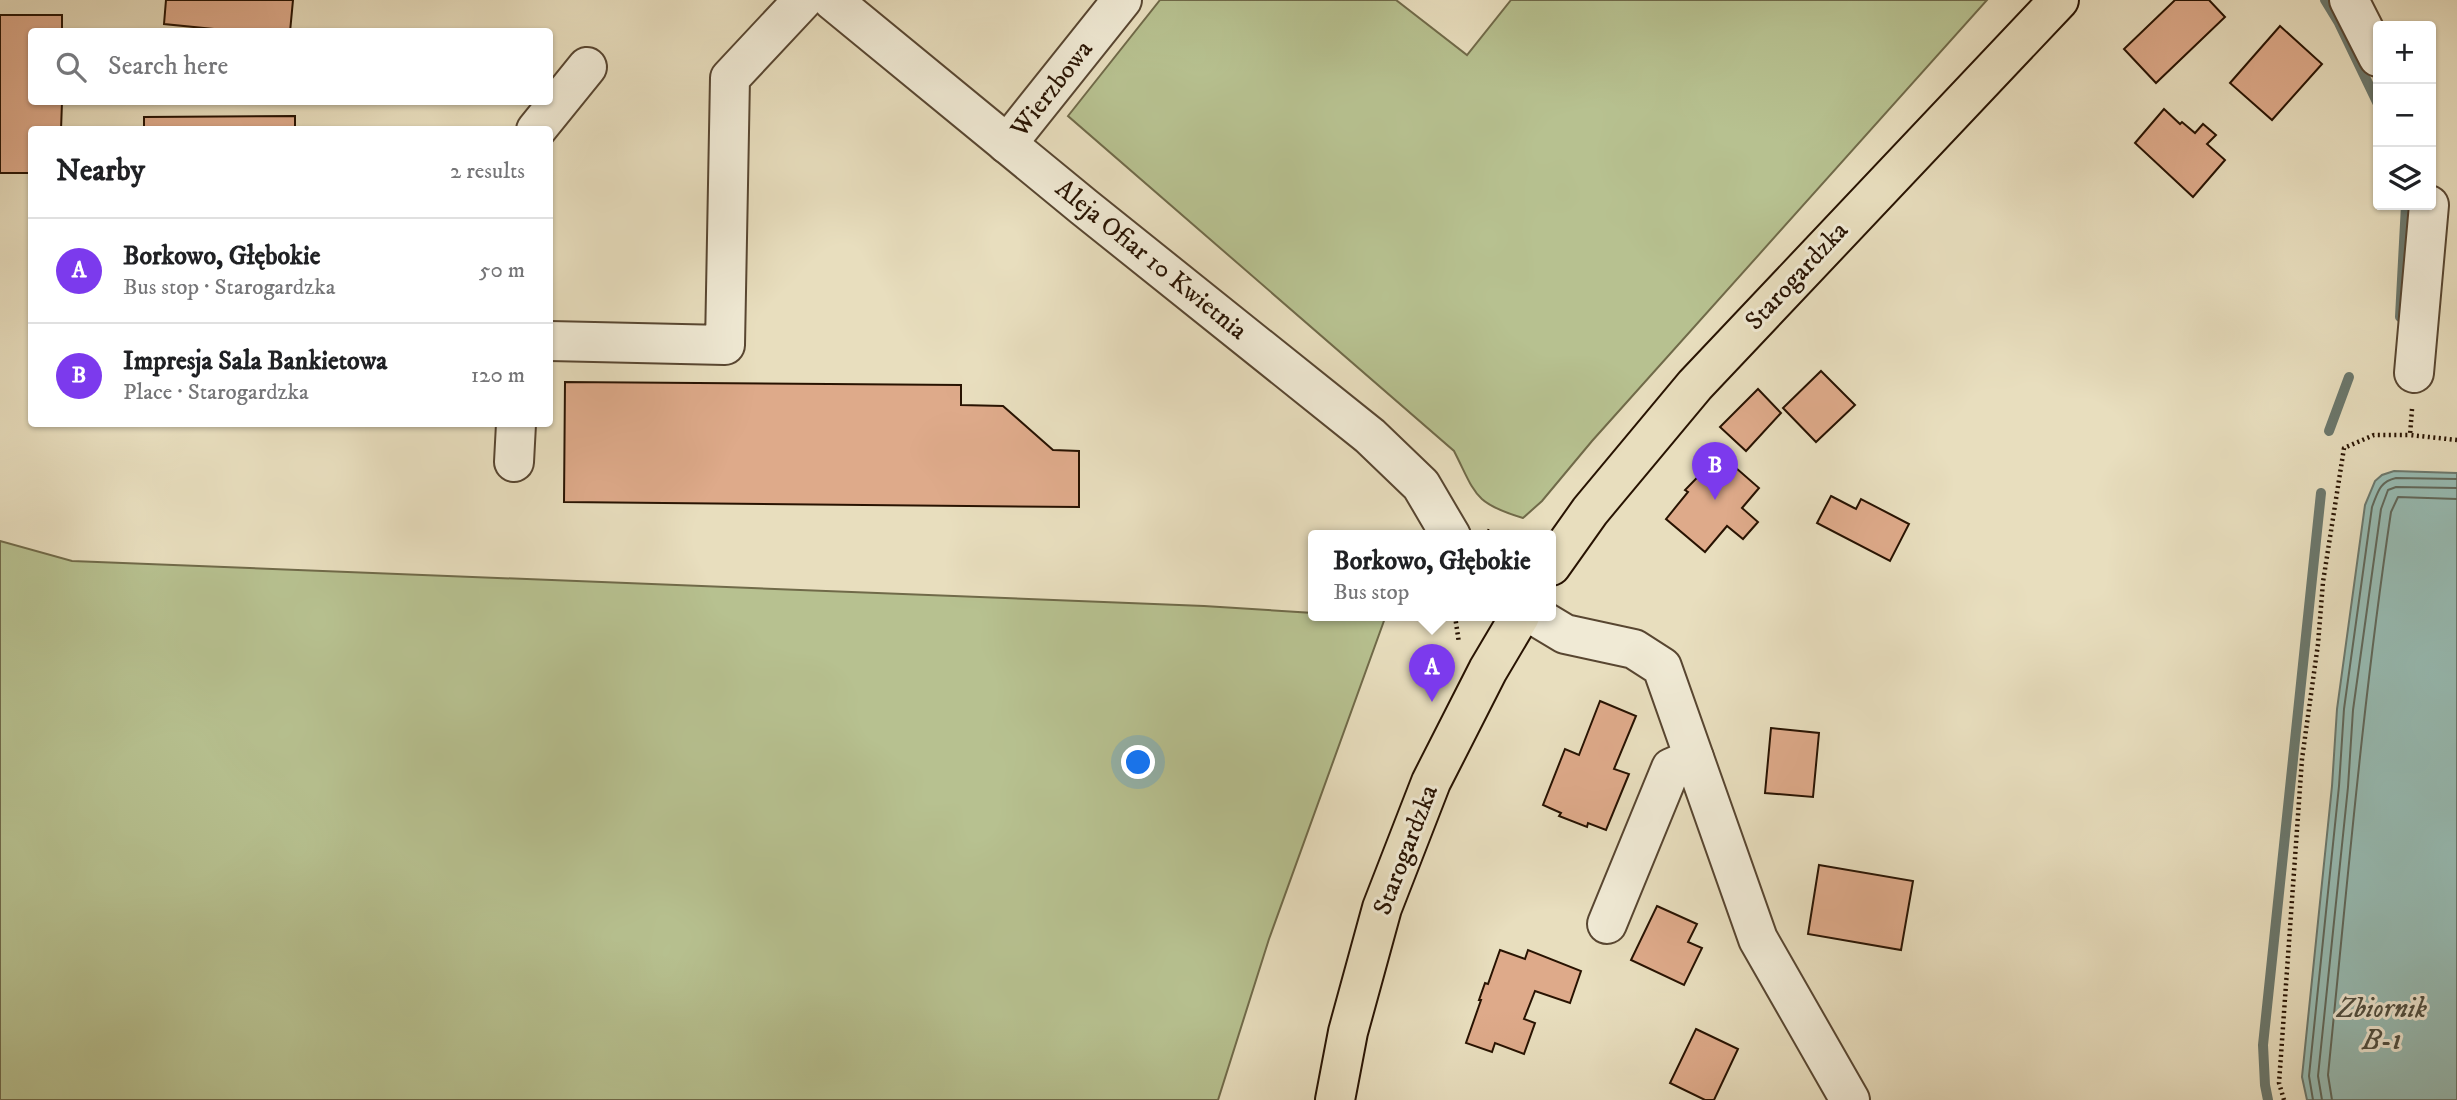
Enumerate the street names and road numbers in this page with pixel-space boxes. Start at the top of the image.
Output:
street label: Wierzbowa [1003,34,1100,145]
street label: Aleja Ofiar 10 Kwietnia [1048,172,1254,348]
street label: Starogardzka [1738,215,1856,337]
street label: Starogardzka [1366,780,1446,920]

